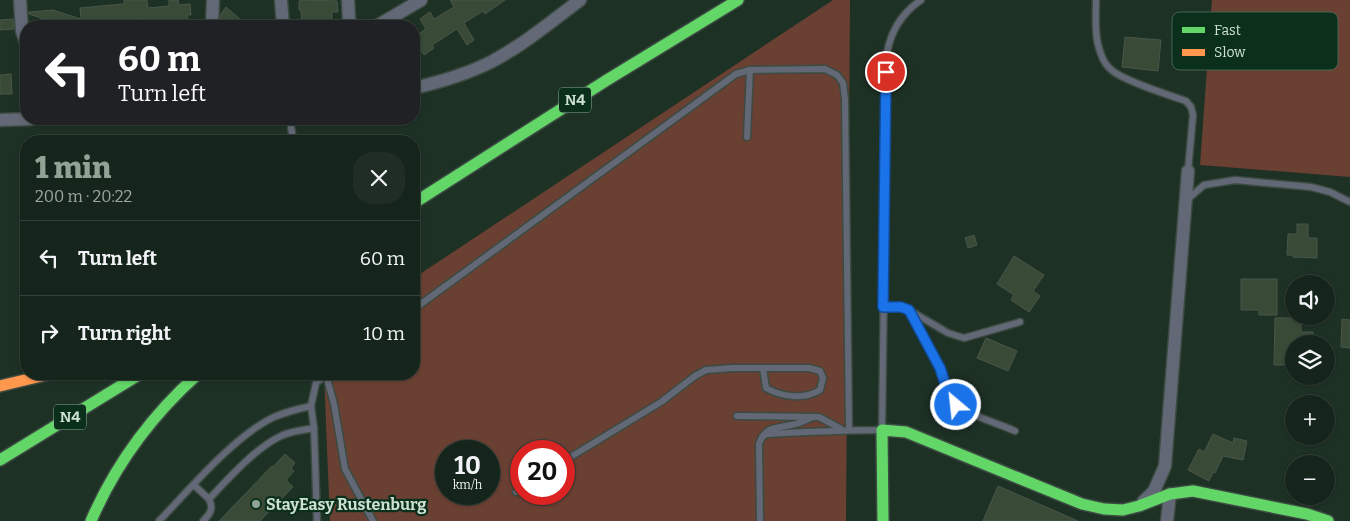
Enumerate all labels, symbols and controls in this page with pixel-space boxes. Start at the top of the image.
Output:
legend [1172,12,1338,70]
text: Fast [1214,22,1241,39]
text: 60 m [118,38,201,80]
icon: left [35,40,100,105]
text: Slow [1214,44,1246,61]
pin [865,51,907,93]
icon: arrive [872,58,900,86]
text: Turn left [118,80,206,107]
road number: N4 [559,88,591,112]
text: 1 min [35,150,111,186]
button: close [353,152,405,204]
text: 200 m · 20:22 [35,187,132,206]
icon: left [35,244,63,272]
text: Turn left [78,247,157,270]
text: 60 m [360,247,405,270]
map controls [1285,275,1335,505]
button: sound [1285,275,1335,325]
icon: right [35,319,63,347]
text: Turn right [78,322,171,345]
text: 10 m [363,322,405,345]
button: layers [1285,335,1335,385]
position arrow [929,378,981,430]
button: + [1285,395,1335,445]
road number: N4 [54,404,86,430]
speed limit sign: 20 [510,440,575,505]
text: 10 [454,451,481,481]
button: − [1285,455,1335,505]
text: km/h [453,478,482,492]
place label: StayEasy Rustenburg [266,495,427,514]
marker: StayEasy Rustenburg [250,498,262,510]

